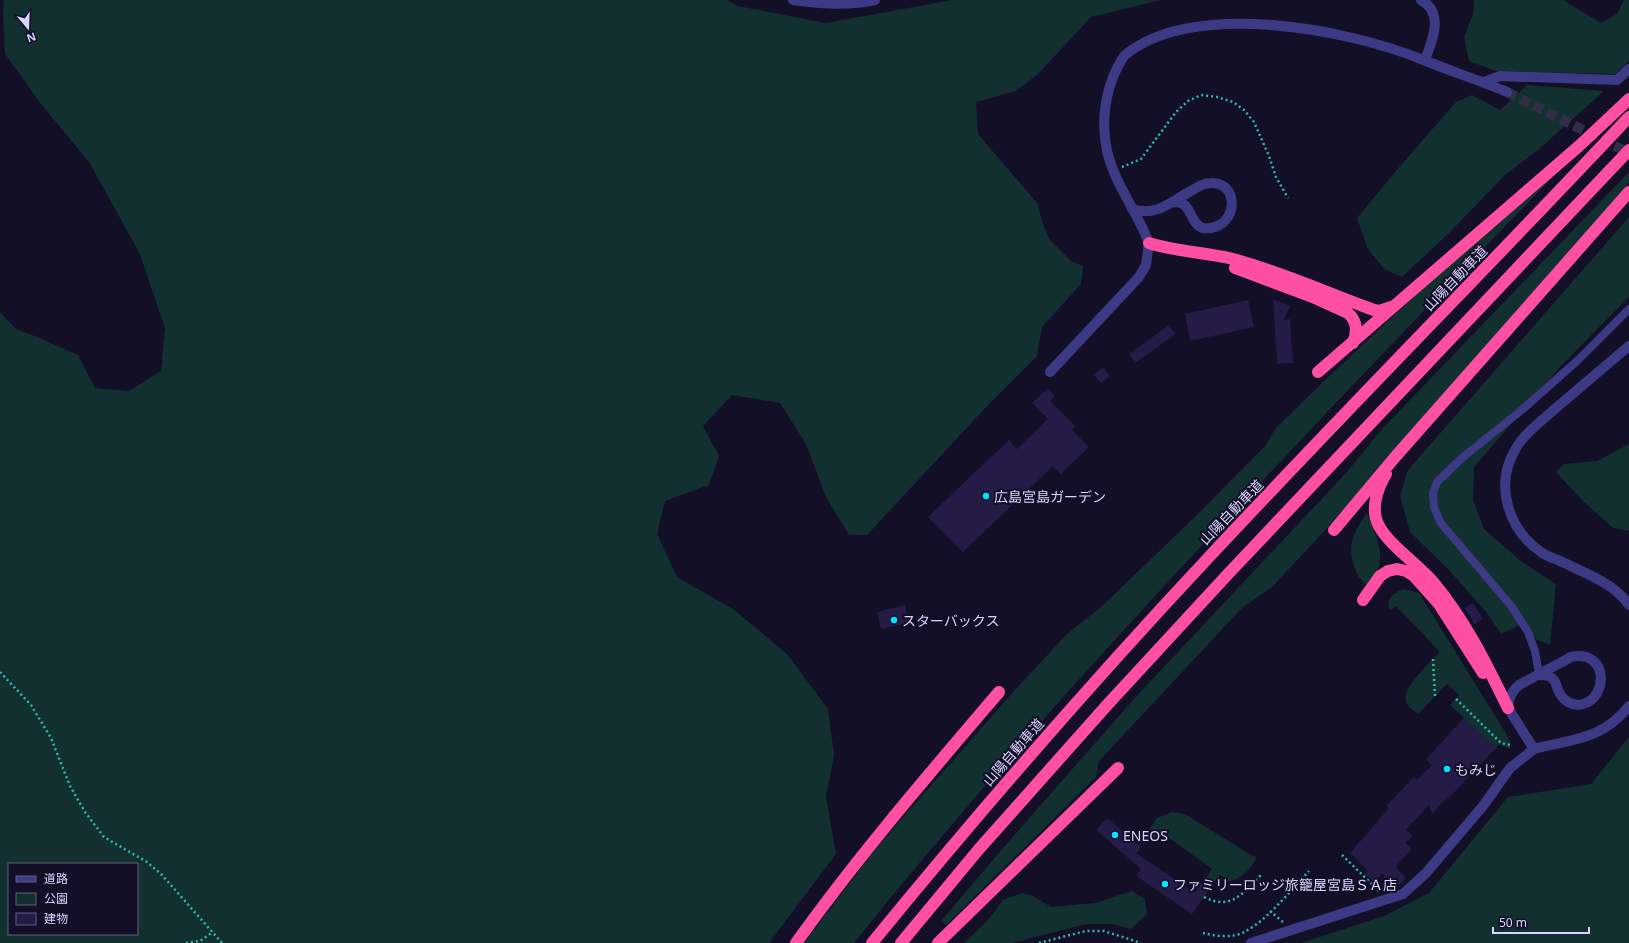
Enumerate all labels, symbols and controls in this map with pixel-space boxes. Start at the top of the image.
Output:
north arrow [8,8,48,48]
text: N [25,29,38,46]
street label: 山陽自動車道 [1419,241,1491,315]
street label: 山陽自動車道 [1195,475,1267,549]
place label: 広島宮島ガーデン [994,487,1106,506]
marker: 広島宮島ガーデン [981,491,991,501]
place label: スターバックス [902,611,999,630]
marker: スターバックス [889,615,899,625]
street label: 山陽自動車道 [978,714,1048,790]
place label: もみじ [1455,760,1497,779]
marker: もみじ [1442,764,1452,774]
place label: ENEOS [1123,826,1168,845]
marker: ENEOS [1110,830,1120,840]
legend [8,863,138,935]
text: 道路 [44,870,68,887]
place label: ファミリーロッジ旅籠屋宮島ＳＡ店 [1173,875,1397,894]
marker: ファミリーロッジ旅籠屋宮島ＳＡ店 [1160,879,1170,889]
text: 公園 [44,890,68,907]
scale bar [1493,909,1589,935]
text: 建物 [44,910,68,927]
text: 50 m [1499,914,1527,931]

